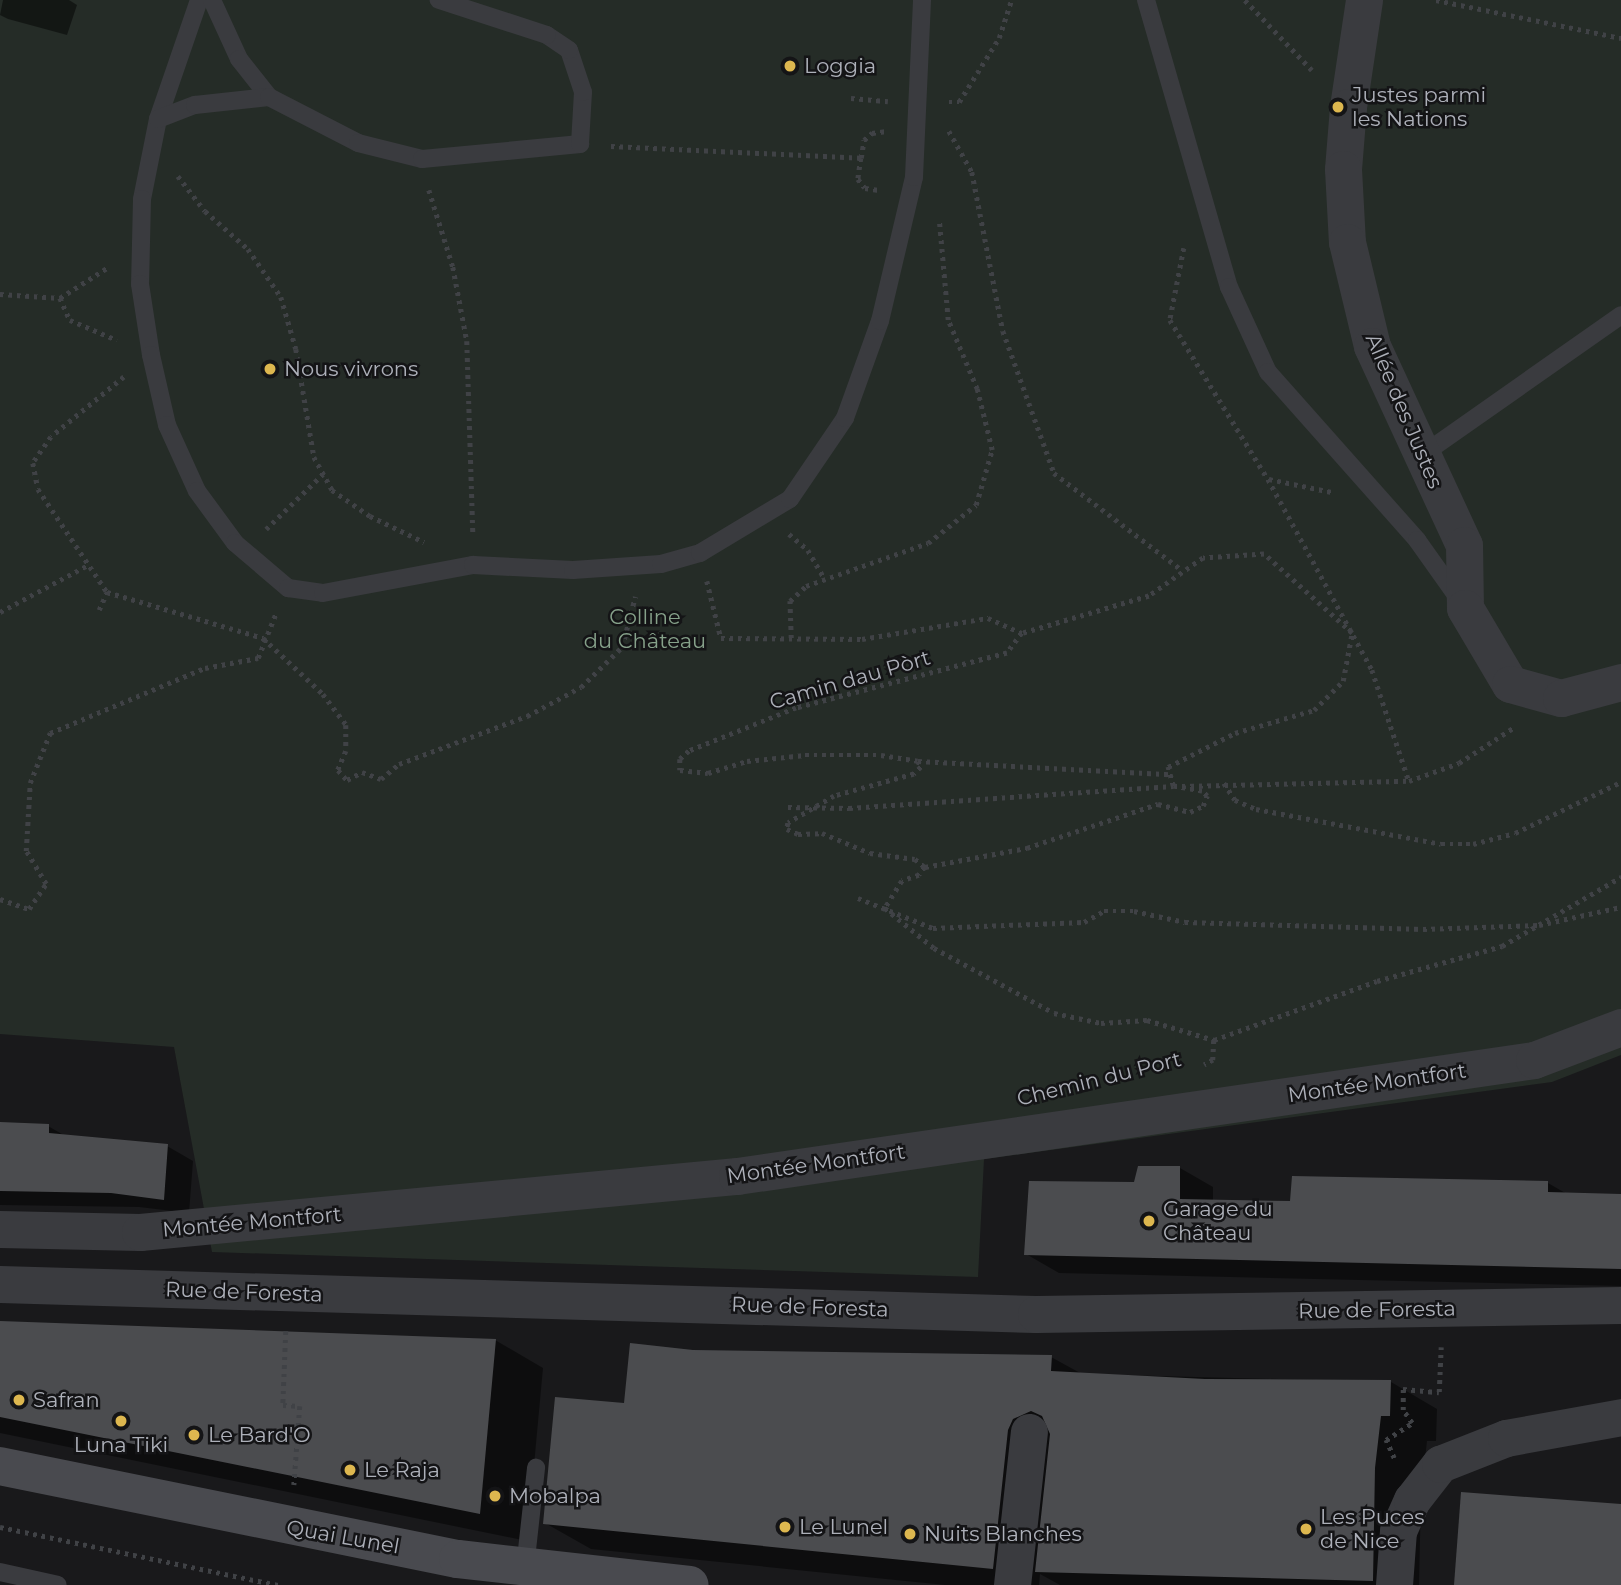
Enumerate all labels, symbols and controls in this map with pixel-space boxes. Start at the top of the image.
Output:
place label: Loggia [804,53,876,79]
marker: Loggia [782,58,798,74]
place label: Justes parmi les Nations [1352,82,1486,132]
marker: Justes parmi les Nations [1330,99,1346,115]
street label: Allée des Justes [1360,330,1448,492]
place label: Nous vivrons [284,356,418,382]
marker: Nous vivrons [262,361,278,377]
park label: Colline du Château [584,604,706,654]
street label: Camin dau Pòrt [767,645,933,715]
street label: Chemin du Port [1014,1046,1184,1112]
street label: Montée Montfort [1286,1058,1468,1108]
street label: Montée Montfort [725,1139,907,1189]
place label: Garage du Château [1163,1196,1273,1246]
street label: Montée Montfort [161,1202,343,1242]
marker: Garage du Château [1141,1213,1157,1229]
street label: Rue de Foresta [165,1277,323,1307]
street label: Rue de Foresta [731,1292,889,1322]
street label: Rue de Foresta [1298,1296,1456,1324]
place label: Safran [33,1387,100,1413]
marker: Safran [11,1392,27,1408]
marker: Luna Tiki [113,1413,129,1429]
place label: Le Bard'O [208,1422,311,1448]
marker: Le Bard'O [186,1427,202,1443]
place label: Luna Tiki [74,1432,168,1458]
place label: Le Raja [364,1457,440,1483]
marker: Le Raja [342,1462,358,1478]
place label: Mobalpa [509,1483,601,1509]
marker: Mobalpa [487,1488,503,1504]
place label: Les Puces de Nice [1320,1504,1424,1554]
place label: Le Lunel [799,1514,888,1540]
street label: Quai Lunel [285,1515,401,1559]
marker: Le Lunel [777,1519,793,1535]
place label: Nuits Blanches [924,1521,1082,1547]
marker: Les Puces de Nice [1298,1521,1314,1537]
marker: Nuits Blanches [902,1526,918,1542]

